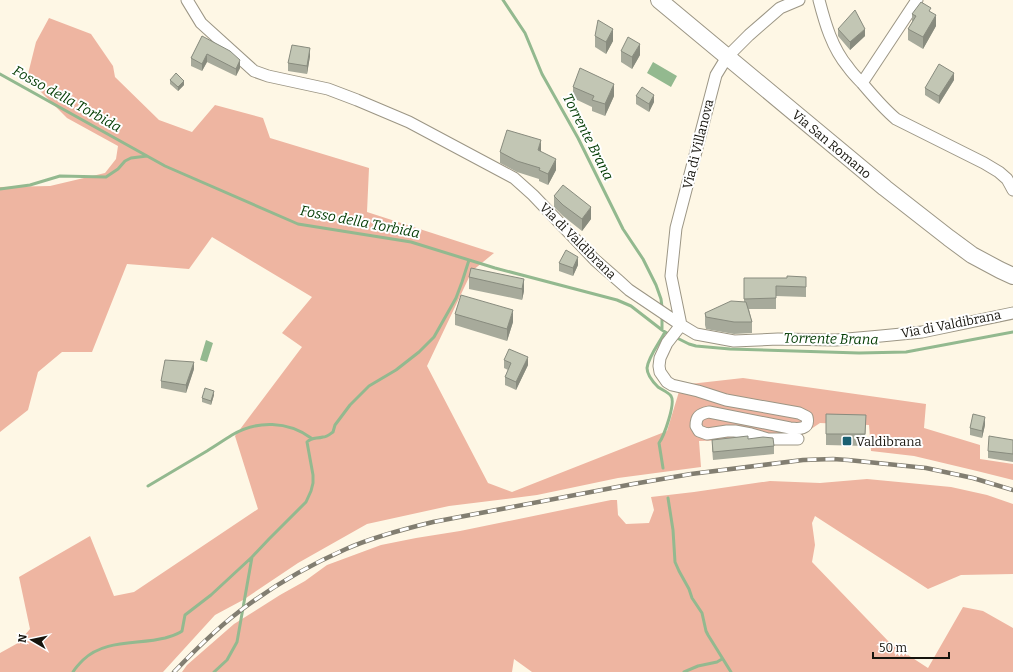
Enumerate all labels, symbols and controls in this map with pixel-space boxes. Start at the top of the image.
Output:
water label: Fosso della Torbida [10,62,124,136]
water label: Torrente Brana [559,91,617,183]
street label: Via di Villanova [680,98,716,190]
street label: Via San Romano [789,107,875,181]
street label: Via di Valdibrana [537,200,619,282]
water label: Fosso della Torbida [299,202,421,242]
street label: Via di Valdibrana [900,307,1002,341]
water label: Torrente Brana [783,330,879,348]
place label: Valdibrana [856,434,922,449]
marker: Valdibrana [841,435,853,447]
north arrow [12,620,52,660]
text: N [16,633,30,644]
scale bar [873,634,949,660]
text: 50 m [879,641,908,655]

